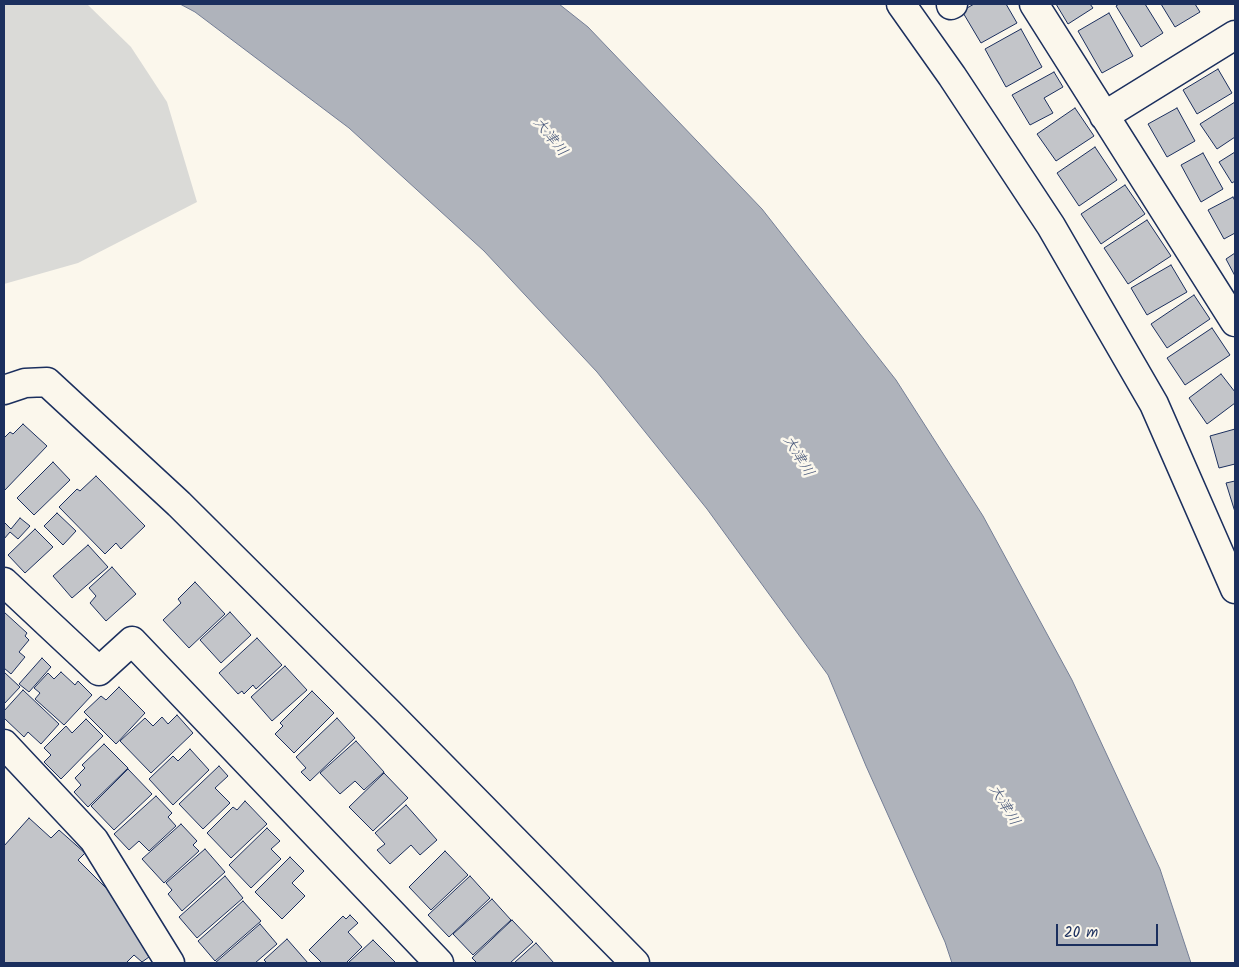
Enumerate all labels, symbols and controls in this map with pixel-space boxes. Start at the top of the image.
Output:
water label: 大津川 [528,115,570,161]
water label: 大津川 [778,433,816,481]
water label: 大津川 [984,782,1022,830]
scale bar [1059,914,1162,946]
text: 20 m [1064,921,1098,945]

